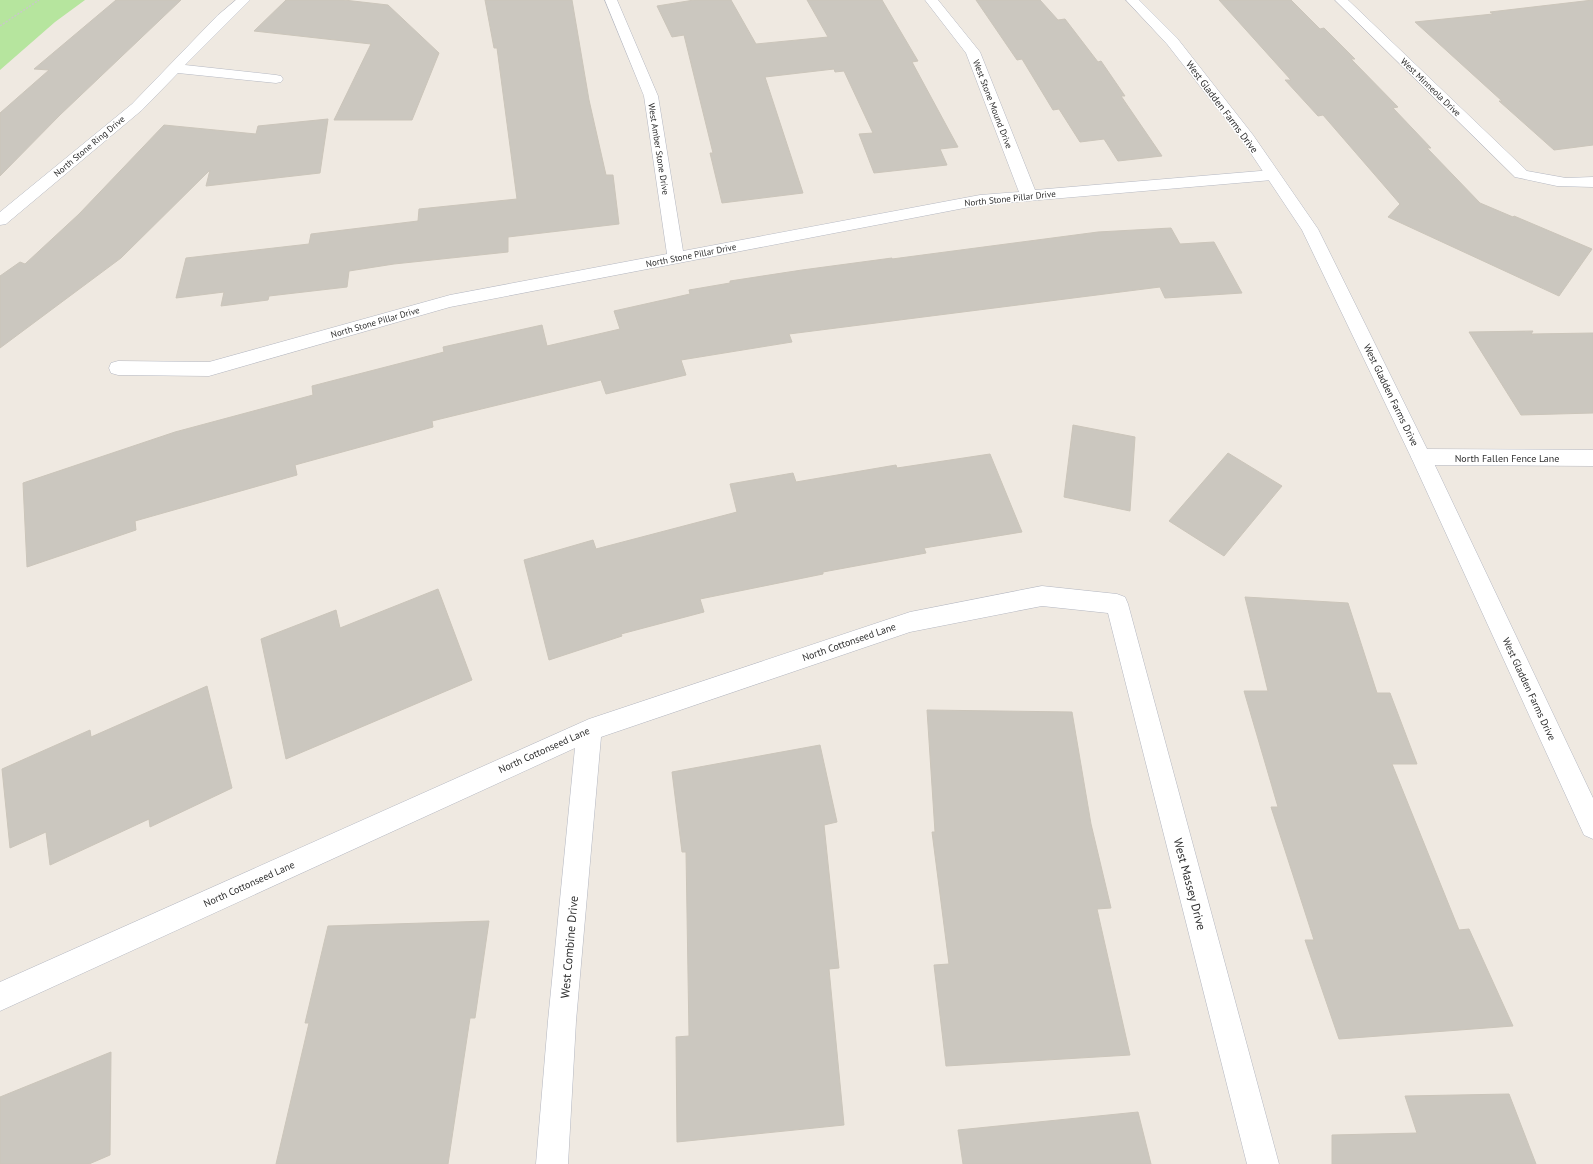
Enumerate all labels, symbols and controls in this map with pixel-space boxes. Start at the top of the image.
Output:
street label: West Minneola Drive [1399,56,1464,119]
street label: West Stone Mound Drive [971,58,1015,150]
street label: West Gladden Farms Drive [1183,58,1261,156]
street label: West Amber Stone Drive [646,102,672,196]
street label: North Stone Ring Drive [51,113,127,179]
street label: North Stone Pillar Drive [964,188,1057,208]
street label: North Stone Pillar Drive [645,241,738,269]
street label: North Stone Pillar Drive [329,304,421,340]
street label: West Gladden Farms Drive [1361,342,1421,448]
street label: North Fallen Fence Lane [1455,452,1559,465]
street label: North Cottonseed Lane [800,620,898,664]
street label: West Gladden Farms Drive [1499,635,1559,743]
street label: North Cottonseed Lane [496,724,592,776]
street label: West Massey Drive [1171,836,1209,932]
street label: North Cottonseed Lane [201,858,297,910]
street label: West Combine Drive [557,895,581,999]

